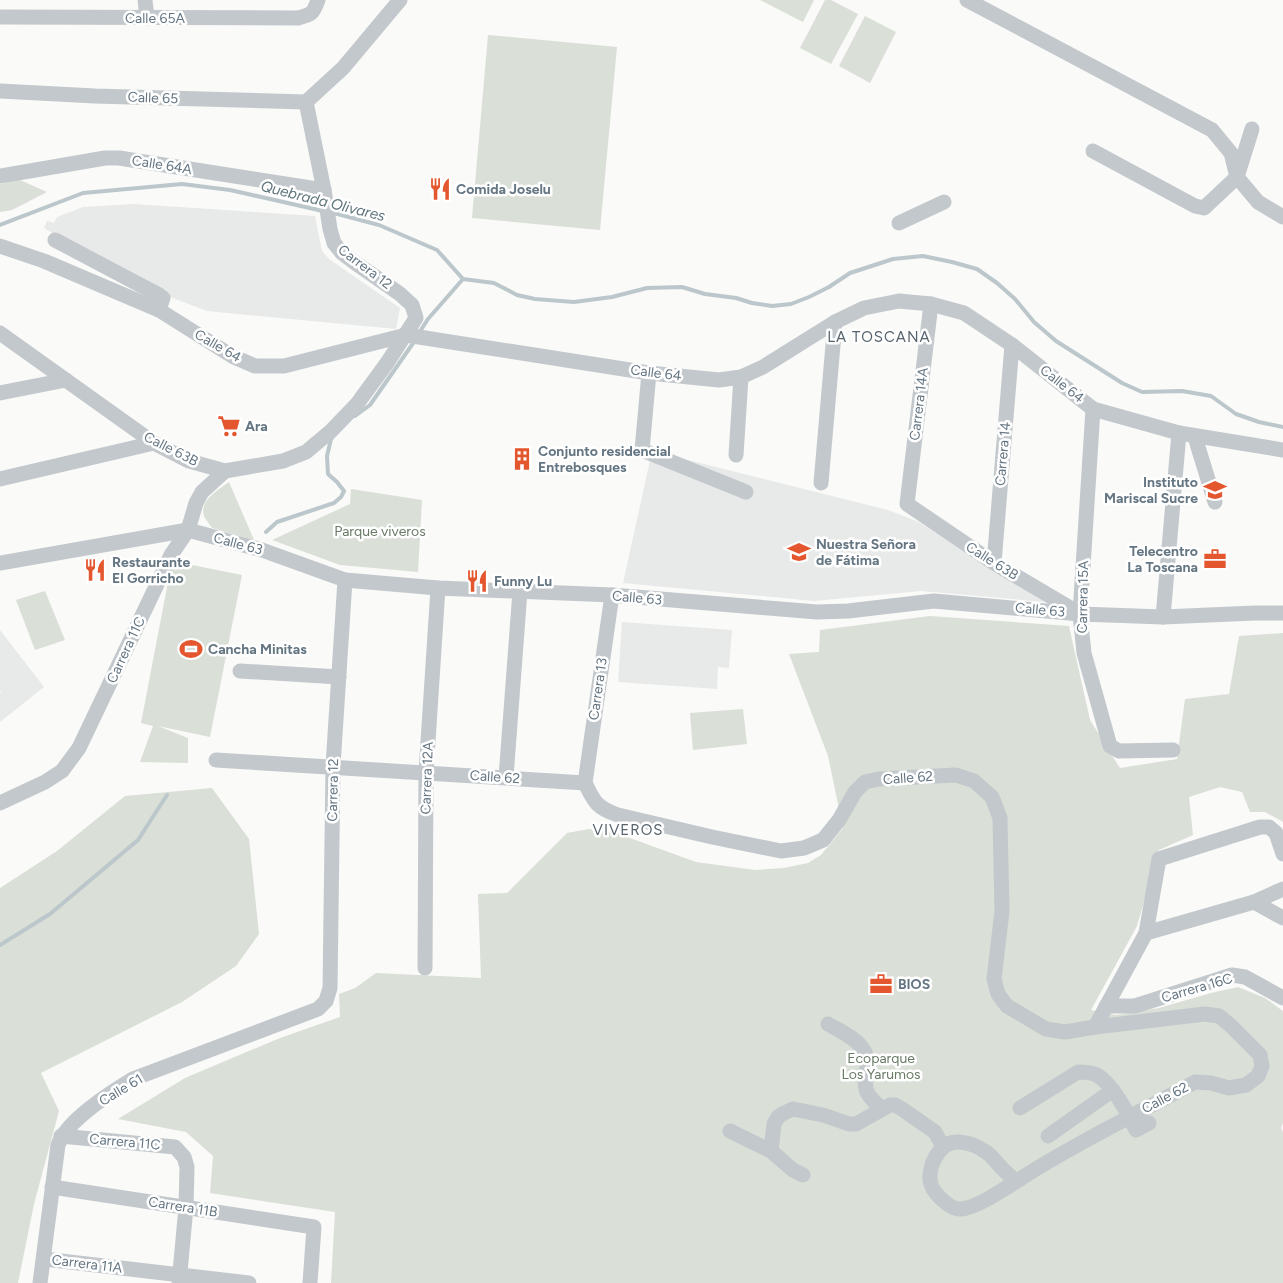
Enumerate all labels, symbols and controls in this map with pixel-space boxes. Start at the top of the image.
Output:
street label: Calle 65A [125,10,185,27]
street label: Calle 65 [127,89,179,107]
street label: Calle 64A [131,152,194,178]
restaurant icon: Comida Joselu [427,176,453,202]
water label: Quebrada Olivares [259,177,387,225]
place label: Comida Joselu [456,181,551,198]
street label: Carrera 12 [335,241,395,293]
street label: Calle 64 [192,326,245,366]
district label: LA TOSCANA [827,328,931,346]
street label: Calle 64 [630,361,683,385]
street label: Calle 64 [1037,362,1088,407]
street label: Carrera 14A [906,366,932,442]
supermarket icon: Ara [216,413,242,439]
place label: Ara [245,418,268,435]
street label: Carrera 14 [992,421,1014,487]
street label: Calle 63B [141,428,201,470]
place label: Conjunto residencial Entrebosques [538,443,671,476]
building icon: Conjunto residencial Entrebosques [509,446,535,472]
place label: Instituto Mariscal Sucre [1104,474,1198,507]
school or university icon: Instituto Mariscal Sucre [1202,477,1228,503]
park label: Parque viveros [334,523,426,540]
street label: Calle 63 [212,529,264,559]
place label: Nuestra Señora de Fátima [816,536,916,569]
street label: Calle 63B [963,538,1021,584]
school or university icon: Nuestra Señora de Fátima [786,539,812,565]
place label: Telecentro La Toscana [1127,543,1198,576]
office icon: Telecentro La Toscana [1202,546,1228,572]
place label: Restaurante El Gorricho [112,554,190,587]
restaurant icon: Restaurante El Gorricho [82,557,108,583]
street label: Carrera 15A [1074,560,1092,634]
restaurant icon: Funny Lu [464,568,490,594]
place label: Funny Lu [494,573,552,590]
street label: Calle 63 [611,587,663,609]
street label: Calle 63 [1014,599,1066,621]
street label: Carrera 11C [103,614,149,686]
sports icon: Cancha Minitas [178,636,204,662]
place label: Cancha Minitas [208,641,307,658]
street label: Carrera 13 [585,657,611,721]
street label: Carrera 12A [417,741,437,815]
street label: Carrera 12 [324,758,342,822]
street label: Calle 62 [469,767,521,787]
street label: Calle 62 [882,768,934,788]
district label: VIVEROS [593,821,663,839]
street label: Carrera 16C [1159,970,1235,1006]
office icon: BIOS [868,971,894,997]
place label: BIOS [898,976,930,993]
park label: Ecoparque Los Yarumos [841,1050,921,1083]
street label: Calle 61 [96,1070,146,1110]
street label: Calle 62 [1139,1079,1191,1117]
street label: Carrera 11C [89,1130,161,1154]
street label: Carrera 11B [147,1193,219,1221]
street label: Carrera 11A [51,1251,124,1277]

